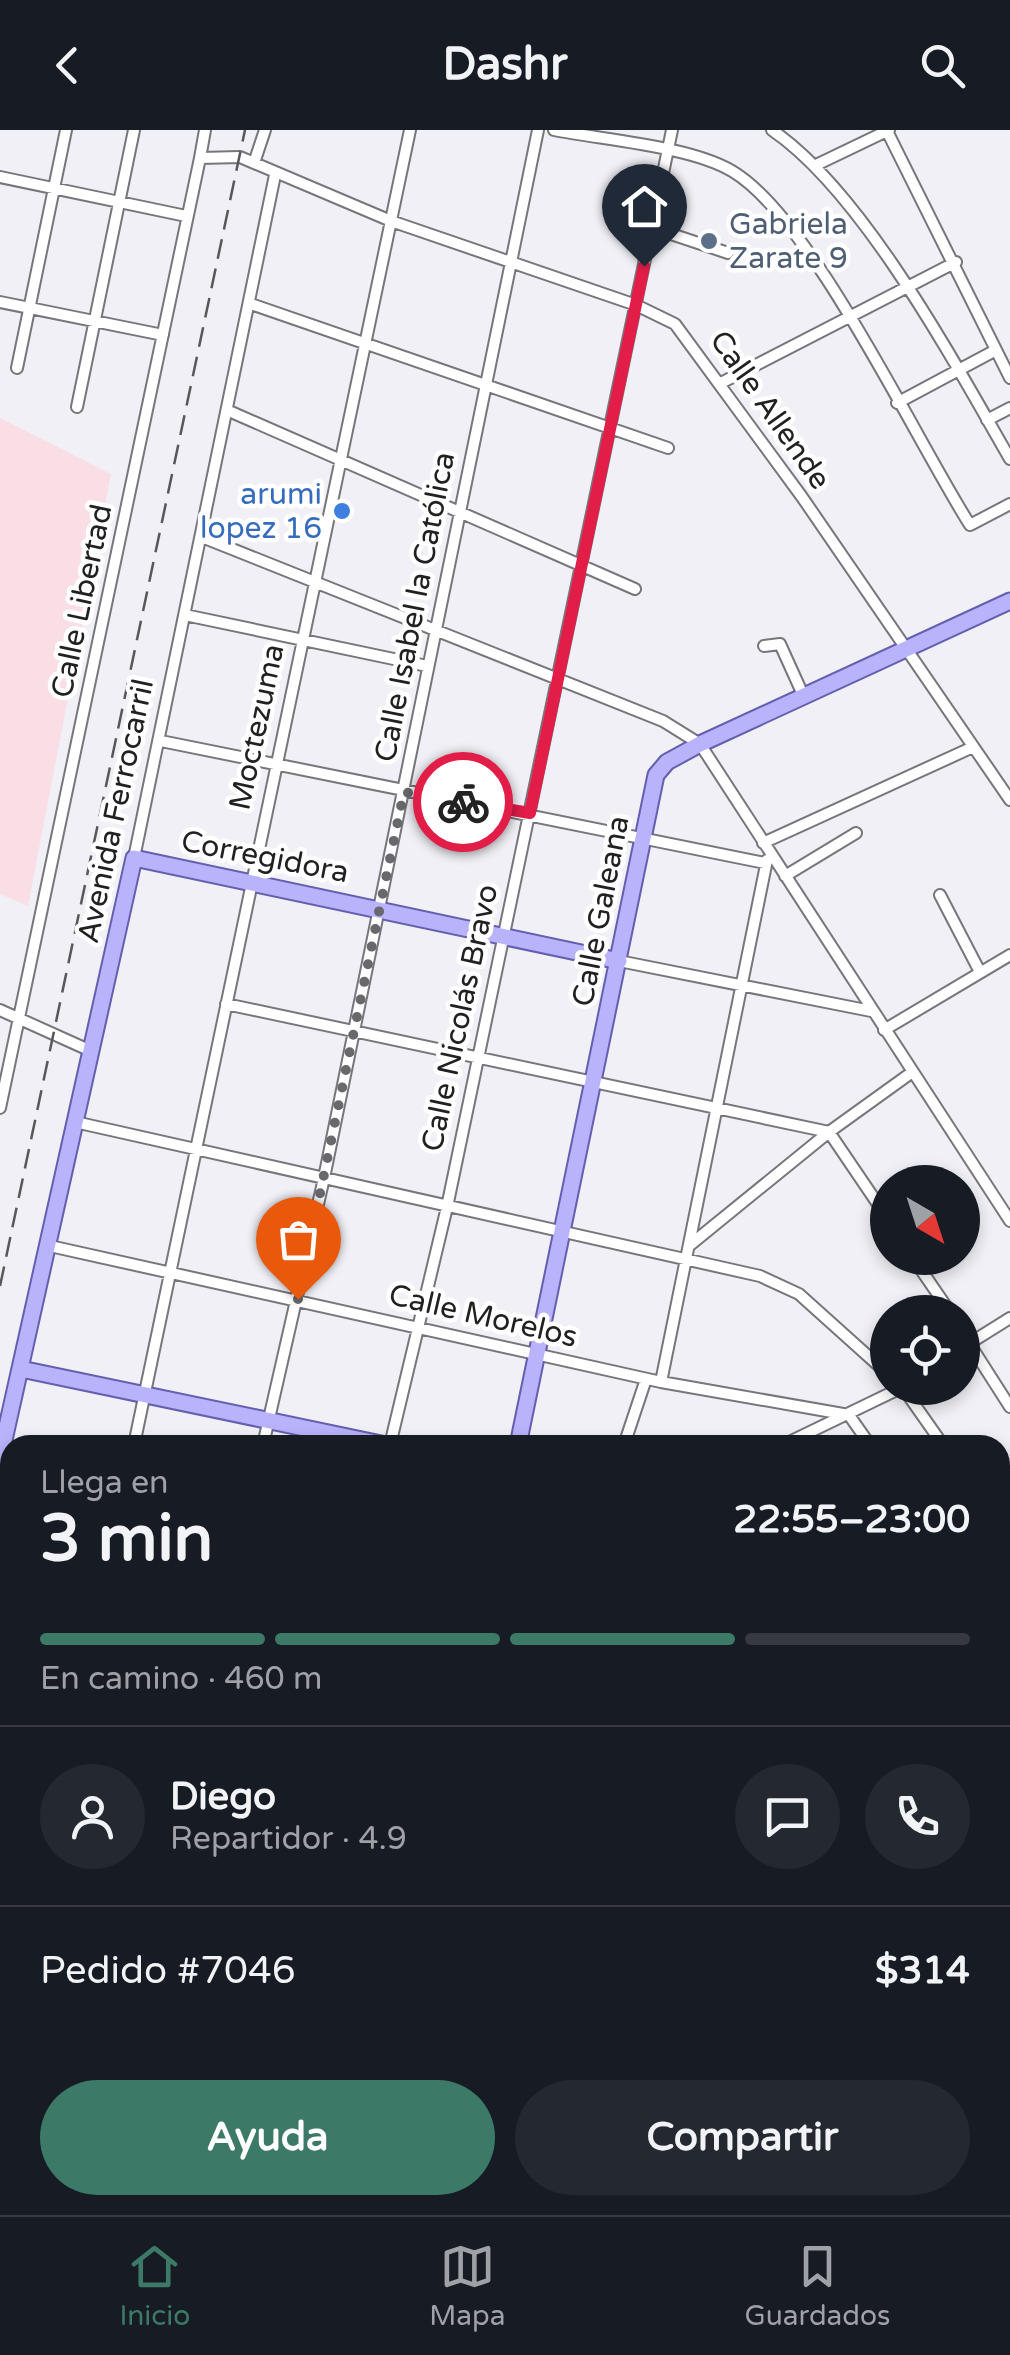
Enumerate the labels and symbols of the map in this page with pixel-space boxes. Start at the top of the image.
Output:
pin [602,164,687,267]
place label: Gabriela Zarate 9 [729,206,848,277]
marker: Gabriela Zarate 9 [698,230,720,252]
street label: Calle Allende [702,323,838,497]
street label: Calle Isabel la Católica [367,449,463,765]
place label: arumi lopez 16 [200,476,322,547]
marker: arumi lopez 16 [331,500,353,522]
street label: Calle Libertad [43,501,121,701]
street label: Moctezuma [221,641,293,813]
street label: Avenida Ferrocarril [70,676,162,946]
courier [413,752,513,852]
street label: Calle Galeana [564,813,638,1009]
street label: Corregidora [178,823,352,891]
street label: Calle Nicolás Bravo [414,881,506,1155]
north arrow [870,1165,980,1275]
pin [256,1197,341,1300]
street label: Calle Morelos [385,1276,581,1356]

